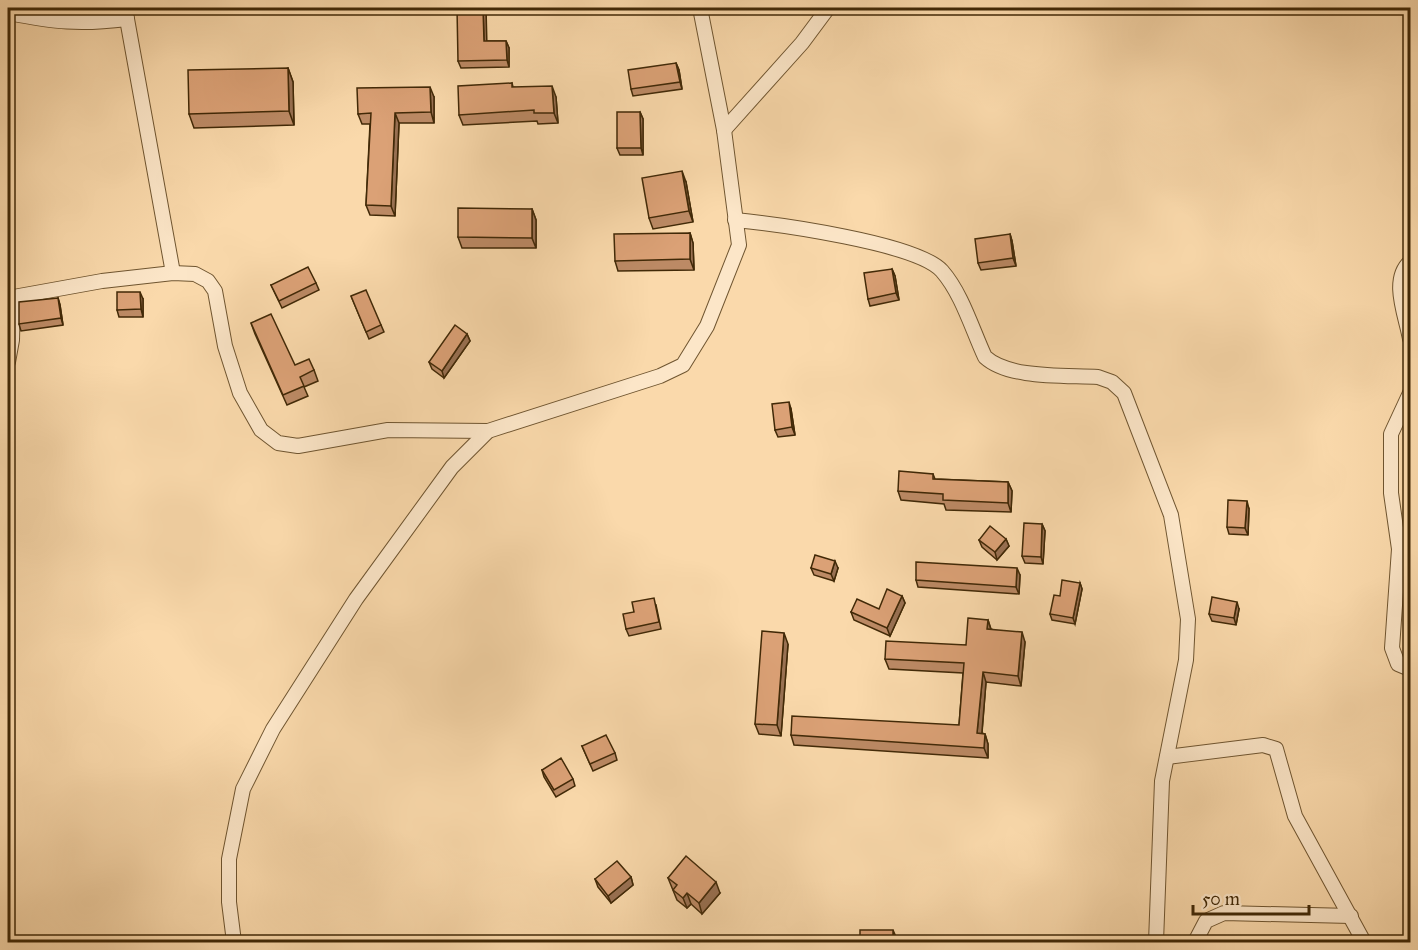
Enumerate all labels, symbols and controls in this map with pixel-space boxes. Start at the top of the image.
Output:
scale bar [1193,878,1308,916]
text: 50 m [1202,888,1240,910]

